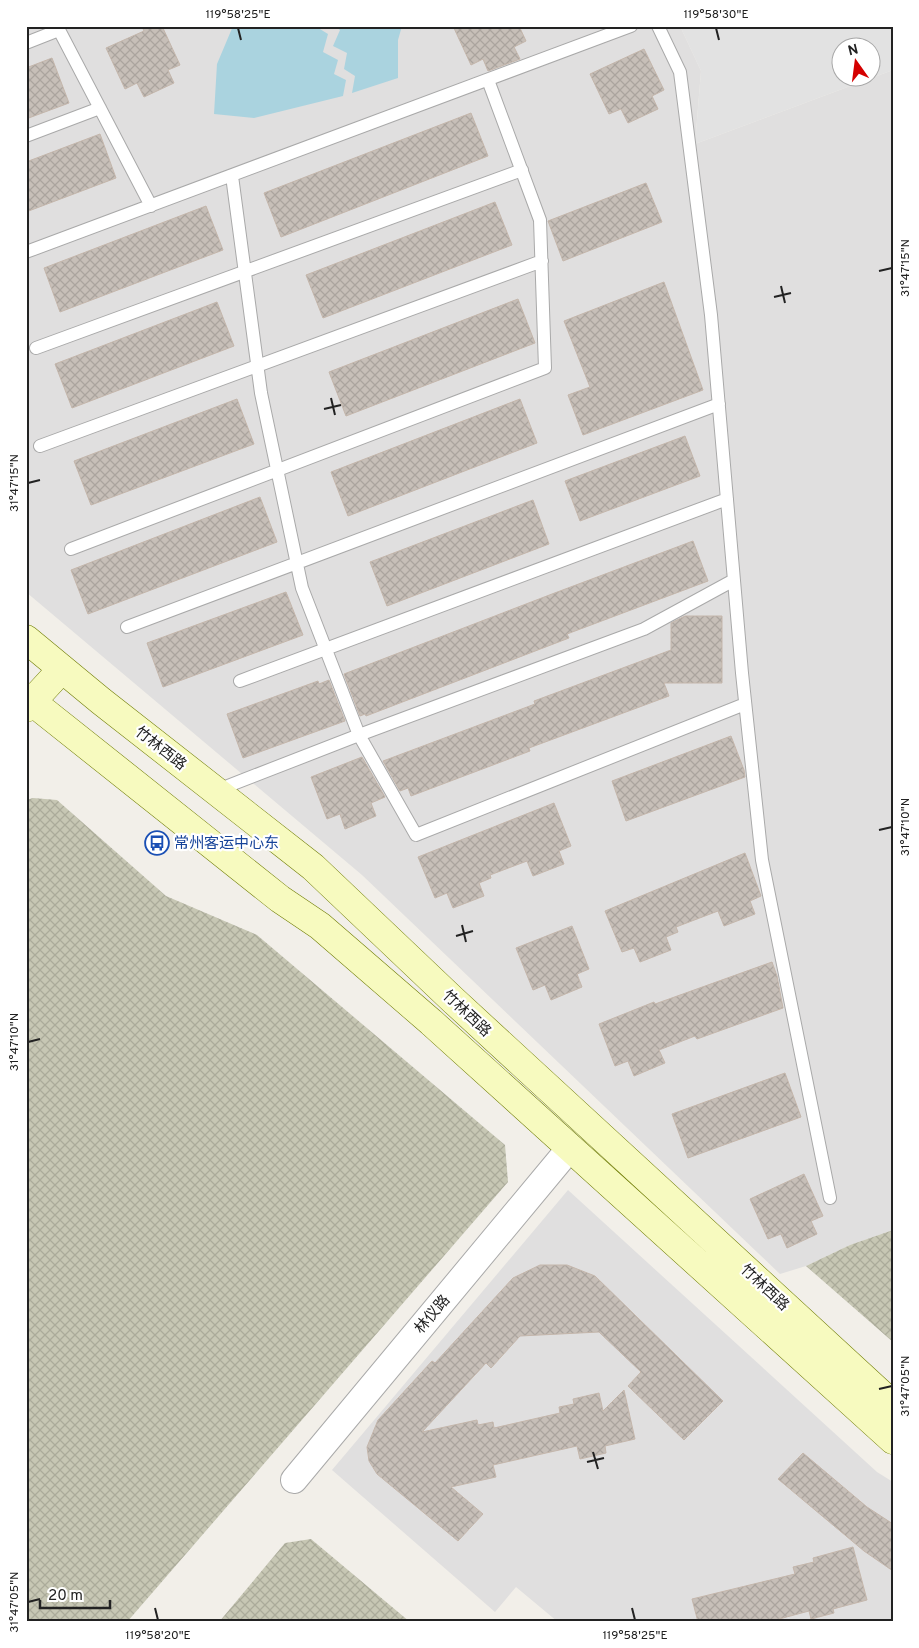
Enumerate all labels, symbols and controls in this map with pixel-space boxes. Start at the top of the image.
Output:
text: 119°58'25"E [205,7,271,23]
text: 119°58'30"E [683,7,749,23]
north arrow [832,38,882,88]
text: N [846,41,860,60]
text: 31°47'15"N [898,239,914,297]
text: 31°47'15"N [7,454,23,512]
street label: 竹林西路 [131,723,190,775]
text: 31°47'10"N [898,798,914,856]
bus stop icon: 常州客运中心东 [144,830,170,856]
place label: 常州客运中心东 [174,834,279,854]
street label: 竹林西路 [438,987,494,1042]
text: 31°47'10"N [7,1013,23,1071]
street label: 竹林西路 [736,1261,792,1316]
street label: 林仪路 [411,1292,455,1338]
text: 31°47'05"N [898,1355,914,1417]
text: 31°47'05"N [7,1571,23,1633]
scale bar [40,1578,110,1610]
text: 20 m [48,1587,83,1606]
text: 119°58'20"E [125,1628,191,1644]
text: 119°58'25"E [602,1628,668,1644]

